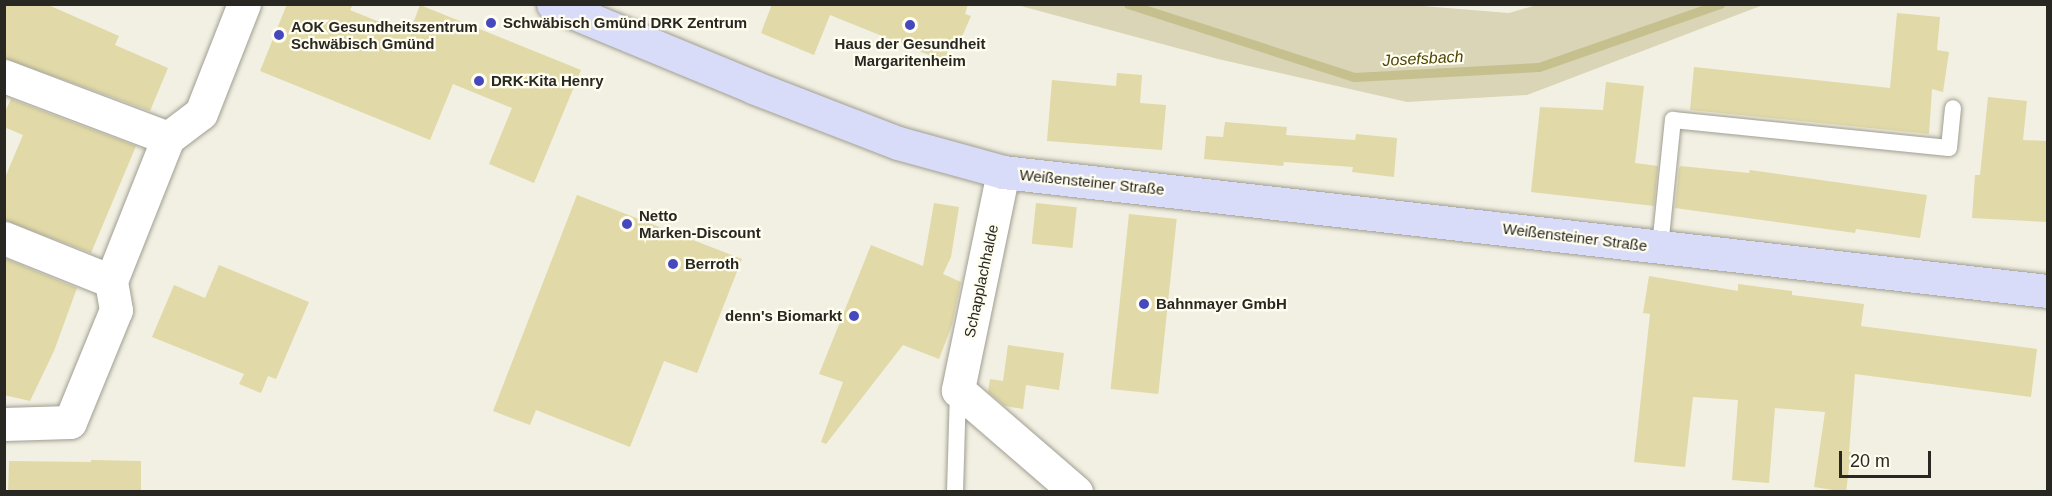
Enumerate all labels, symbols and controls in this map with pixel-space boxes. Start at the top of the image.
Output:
place label: Schwäbisch Gmünd DRK Zentrum [503,14,747,32]
marker: Schwäbisch Gmünd DRK Zentrum [484,16,498,30]
place label: AOK Gesundheitszentrum Schwäbisch Gmünd [291,17,478,52]
marker: Haus der Gesundheit Margaritenheim [903,18,917,32]
marker: AOK Gesundheitszentrum Schwäbisch Gmünd [272,28,286,42]
place label: Haus der Gesundheit Margaritenheim [835,34,985,69]
water label: Josefsbach [1382,47,1464,71]
place label: DRK-Kita Henry [491,72,604,90]
marker: DRK-Kita Henry [472,74,486,88]
street label: Weißensteiner Straße [1019,165,1165,199]
place label: Netto Marken-Discount [639,206,761,241]
marker: Netto Marken-Discount [620,217,634,231]
street label: Weißensteiner Straße [1502,219,1648,255]
street label: Schapplachhalde [960,223,1002,339]
place label: Berroth [685,255,739,273]
marker: Berroth [666,257,680,271]
place label: Bahnmayer GmbH [1156,295,1287,313]
marker: Bahnmayer GmbH [1137,297,1151,311]
place label: denn's Biomarkt [725,307,842,325]
marker: denn's Biomarkt [847,309,861,323]
scale bar [1842,439,1934,477]
text: 20 m [1850,451,1890,471]

